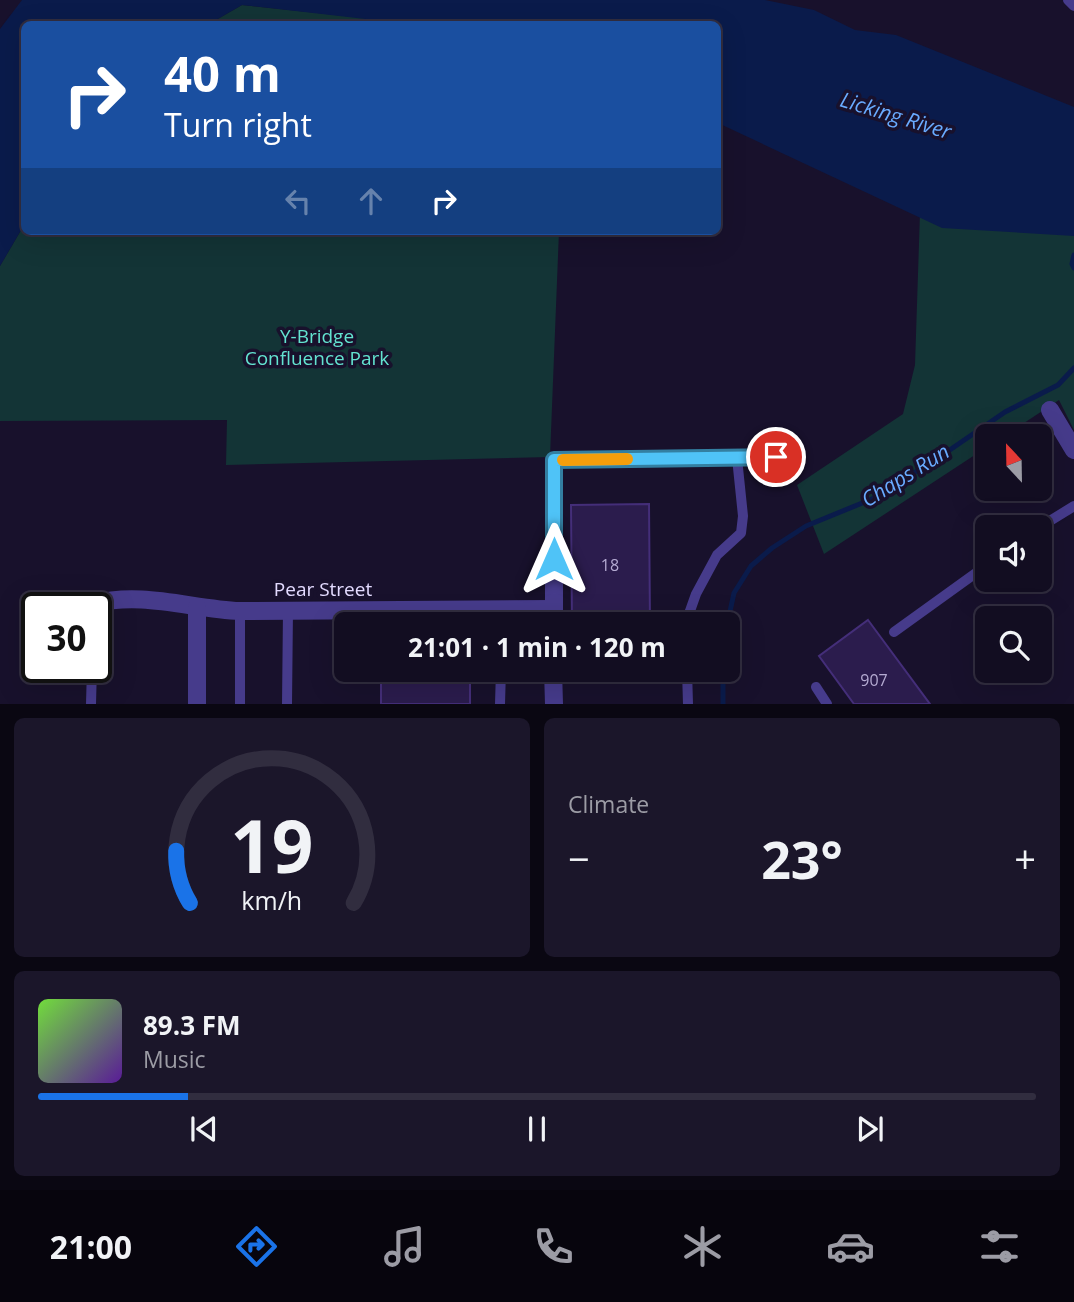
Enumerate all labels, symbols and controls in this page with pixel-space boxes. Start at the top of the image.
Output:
text: 40 m [164,40,281,106]
icon: right [49,49,140,140]
water label: Licking River [837,85,956,145]
text: Turn right [164,103,312,146]
icon: left [279,182,317,220]
icon: ahead [352,182,390,220]
icon: right [425,182,463,220]
park label: Y-Bridge Confluence Park [245,323,389,371]
north arrow [975,424,1052,500]
map controls [975,424,1052,683]
pin [746,427,806,487]
water label: Chaps Run [856,437,954,513]
icon: arrive [757,438,795,476]
button: sound [975,515,1052,592]
position arrow [517,522,591,596]
house number: 18 [601,554,619,576]
street label: Pear Street [274,576,372,602]
speed limit sign: 30 [21,592,112,683]
button: search [975,606,1052,683]
text: 21:01 · 1 min · 120 m [408,629,666,665]
house number: 907 [860,669,888,691]
text: Climate [568,788,649,820]
text: 19 [230,796,314,895]
text: 23° [761,823,843,894]
text: − [568,832,590,884]
text: + [1014,832,1036,884]
text: km/h [242,883,302,917]
text: 89.3 FM [143,1007,241,1043]
text: Music [143,1043,206,1075]
icon: previous [185,1110,223,1148]
icon: pause [518,1110,556,1148]
icon: next [851,1110,889,1148]
icon: directions [232,1222,281,1271]
icon: music [380,1222,429,1271]
icon: phone [529,1222,578,1271]
icon: climate [678,1222,727,1271]
icon: car [826,1222,875,1271]
icon: filters [975,1222,1024,1271]
text: 21:00 [50,1225,132,1268]

